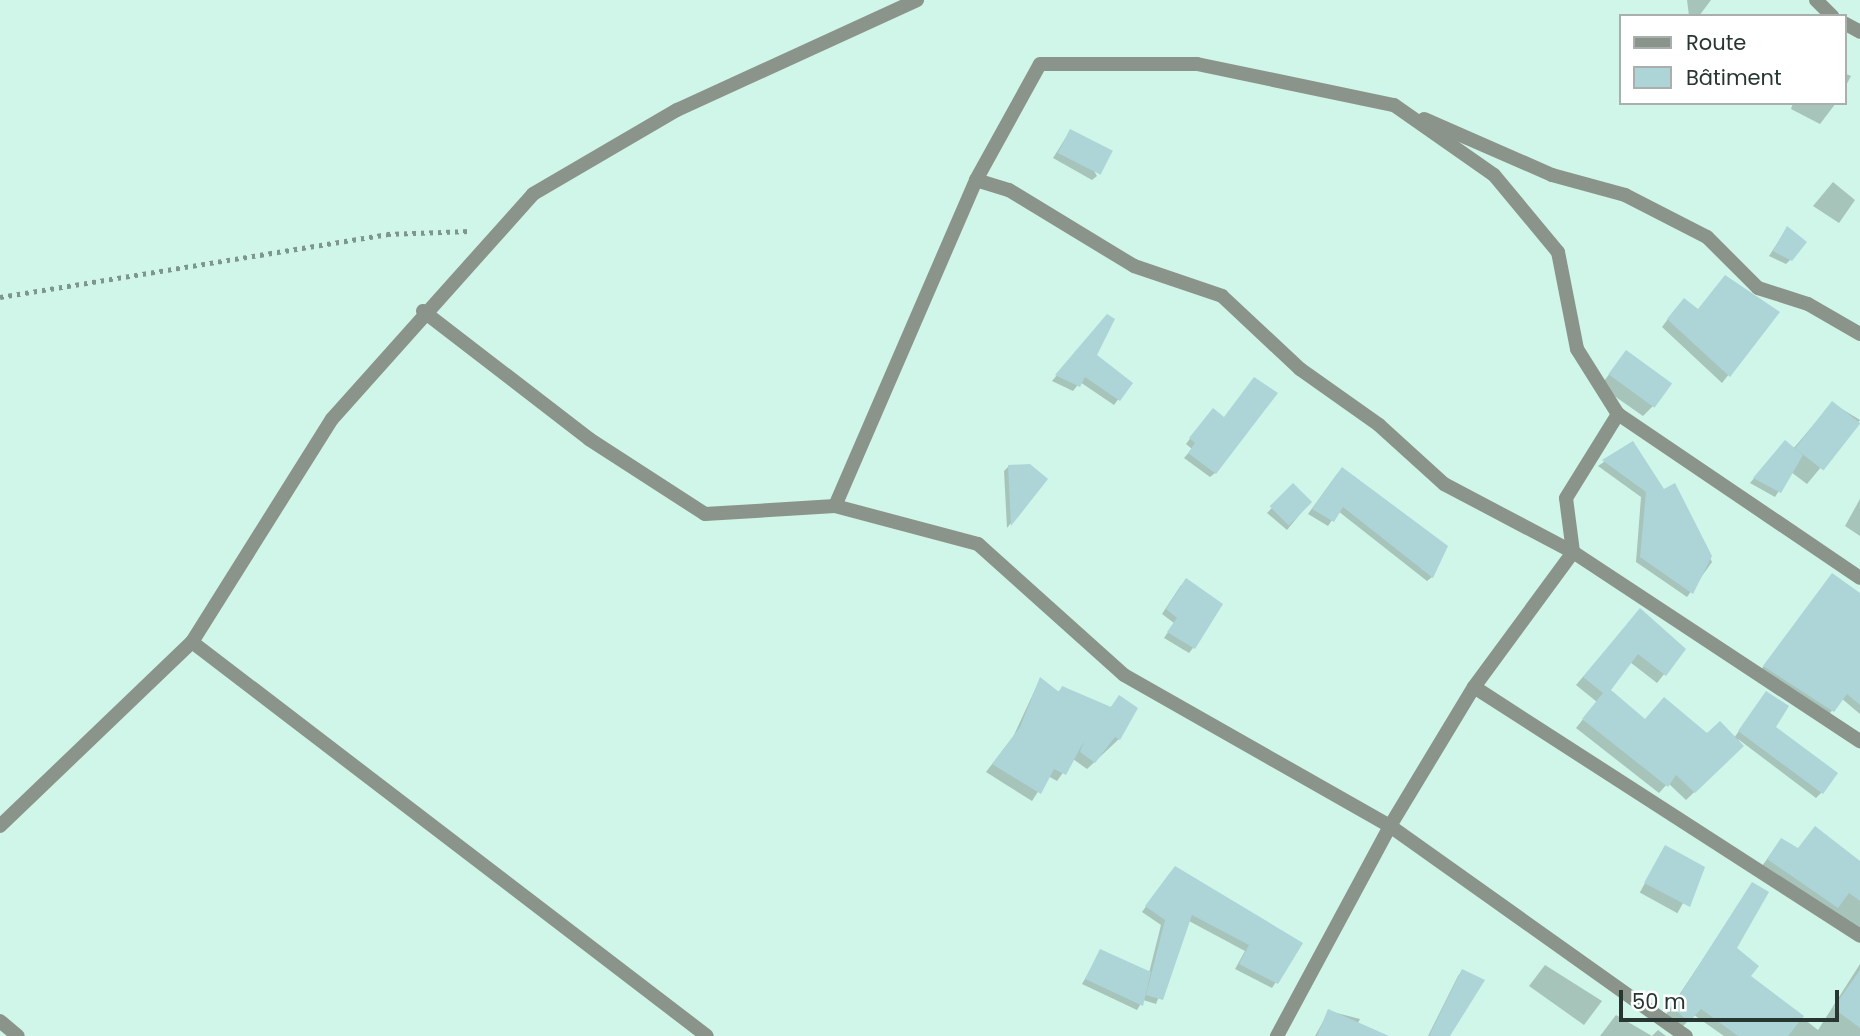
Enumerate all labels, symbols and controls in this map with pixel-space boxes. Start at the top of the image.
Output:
legend [1618,14,1846,105]
text: Route [1686,28,1746,57]
text: Bâtiment [1686,63,1782,92]
scale bar [1622,976,1842,1020]
text: 50 m [1632,987,1686,1016]

